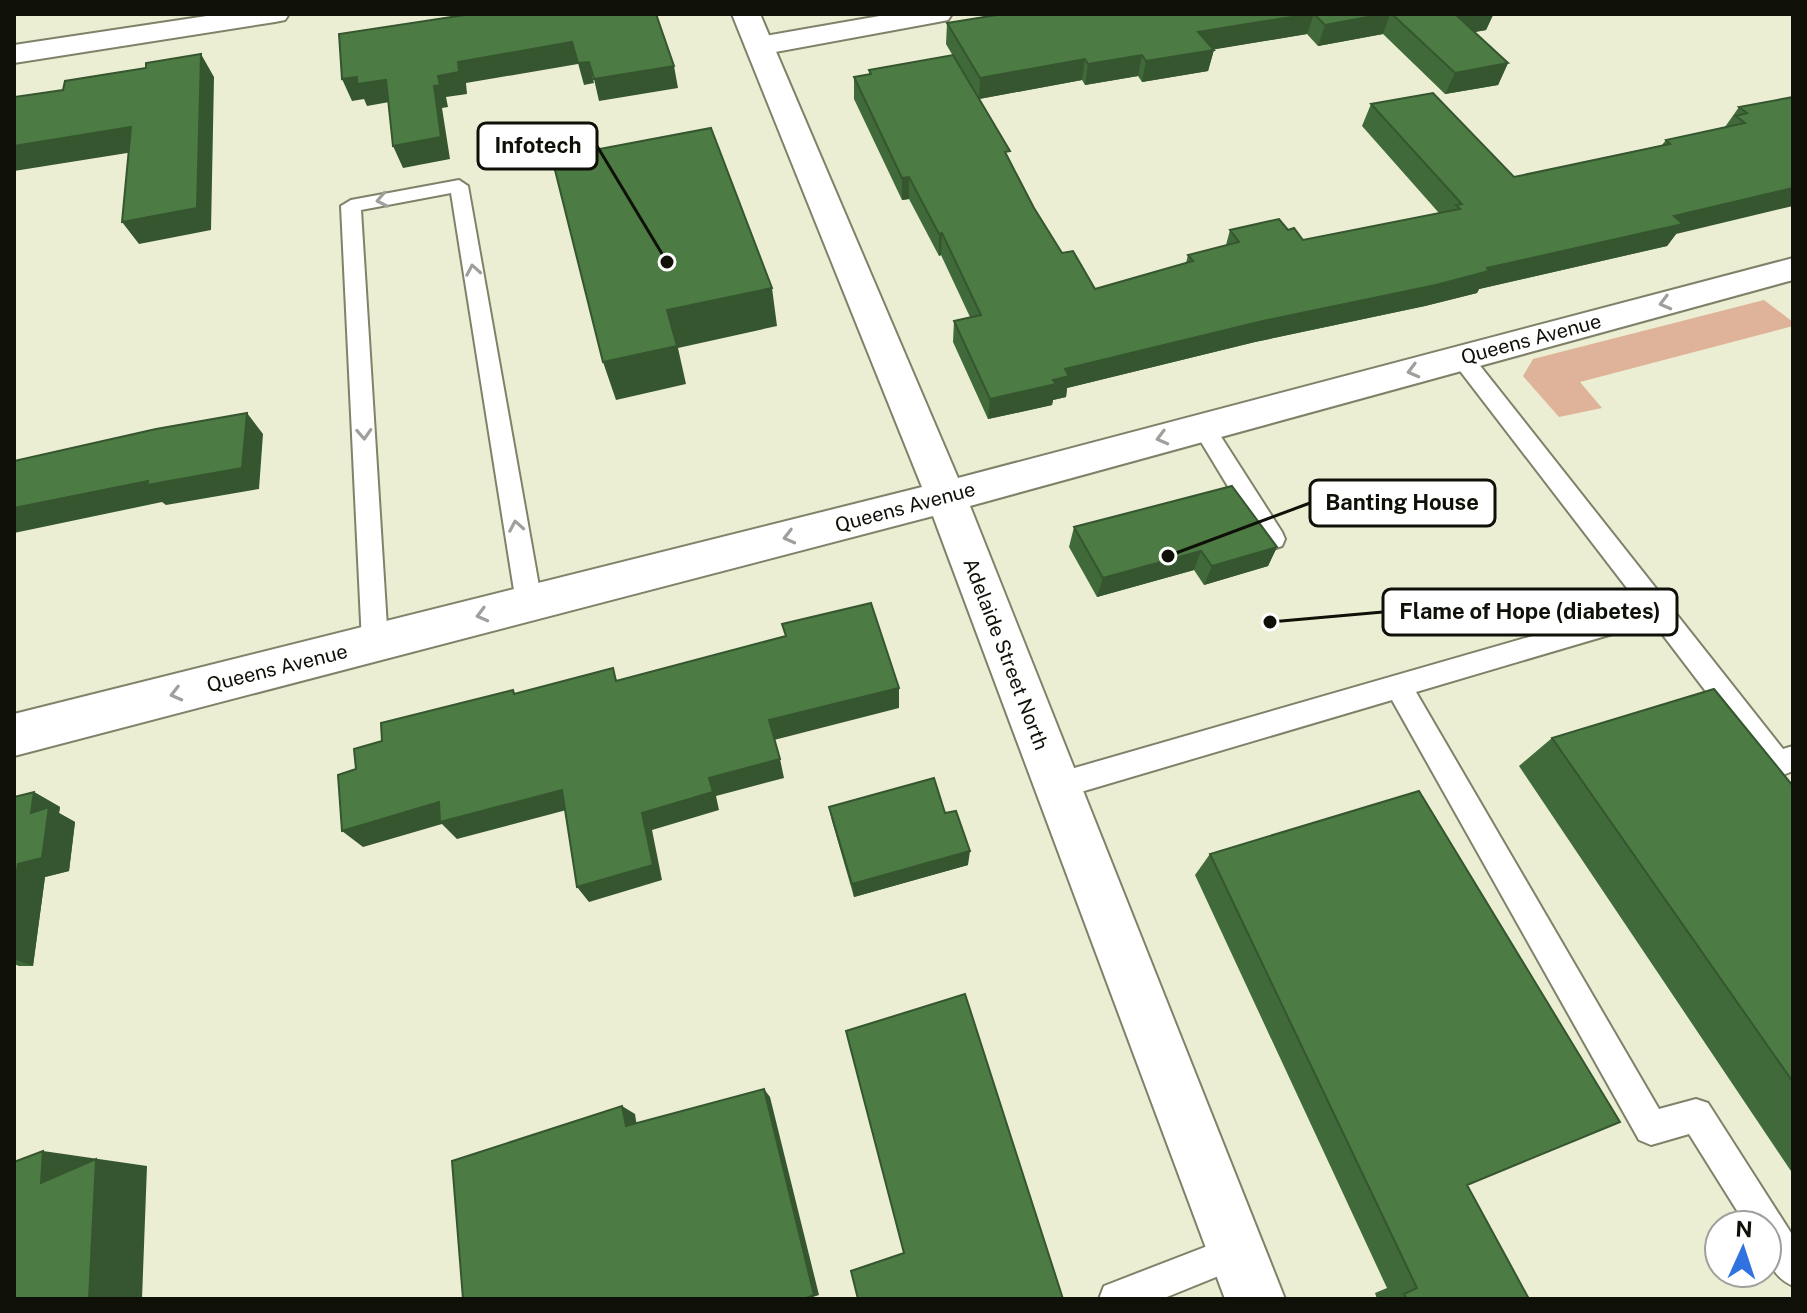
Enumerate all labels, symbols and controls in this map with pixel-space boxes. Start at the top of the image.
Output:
callout: Infotech [478,123,597,169]
text: Infotech [494,132,582,158]
one-way arrow [375,191,389,208]
one-way arrow [465,263,482,277]
one-way arrow [1658,294,1672,311]
street label: Queens Avenue [1458,309,1604,369]
one-way arrow [1407,362,1421,378]
one-way arrow [355,428,372,441]
one-way arrow [1156,429,1170,445]
street label: Queens Avenue [832,477,978,537]
callout: Banting House [1310,480,1495,526]
text: Banting House [1325,489,1479,515]
one-way arrow [509,519,526,533]
one-way arrow [782,527,796,544]
street label: Adelaide Street North [958,555,1054,753]
callout: Flame of Hope (diabetes) [1383,589,1677,635]
text: Flame of Hope (diabetes) [1399,598,1661,624]
one-way arrow [476,606,490,623]
street label: Queens Avenue [204,639,350,697]
one-way arrow [170,684,184,701]
north arrow [1703,1209,1783,1289]
text: N [1735,1216,1753,1242]

